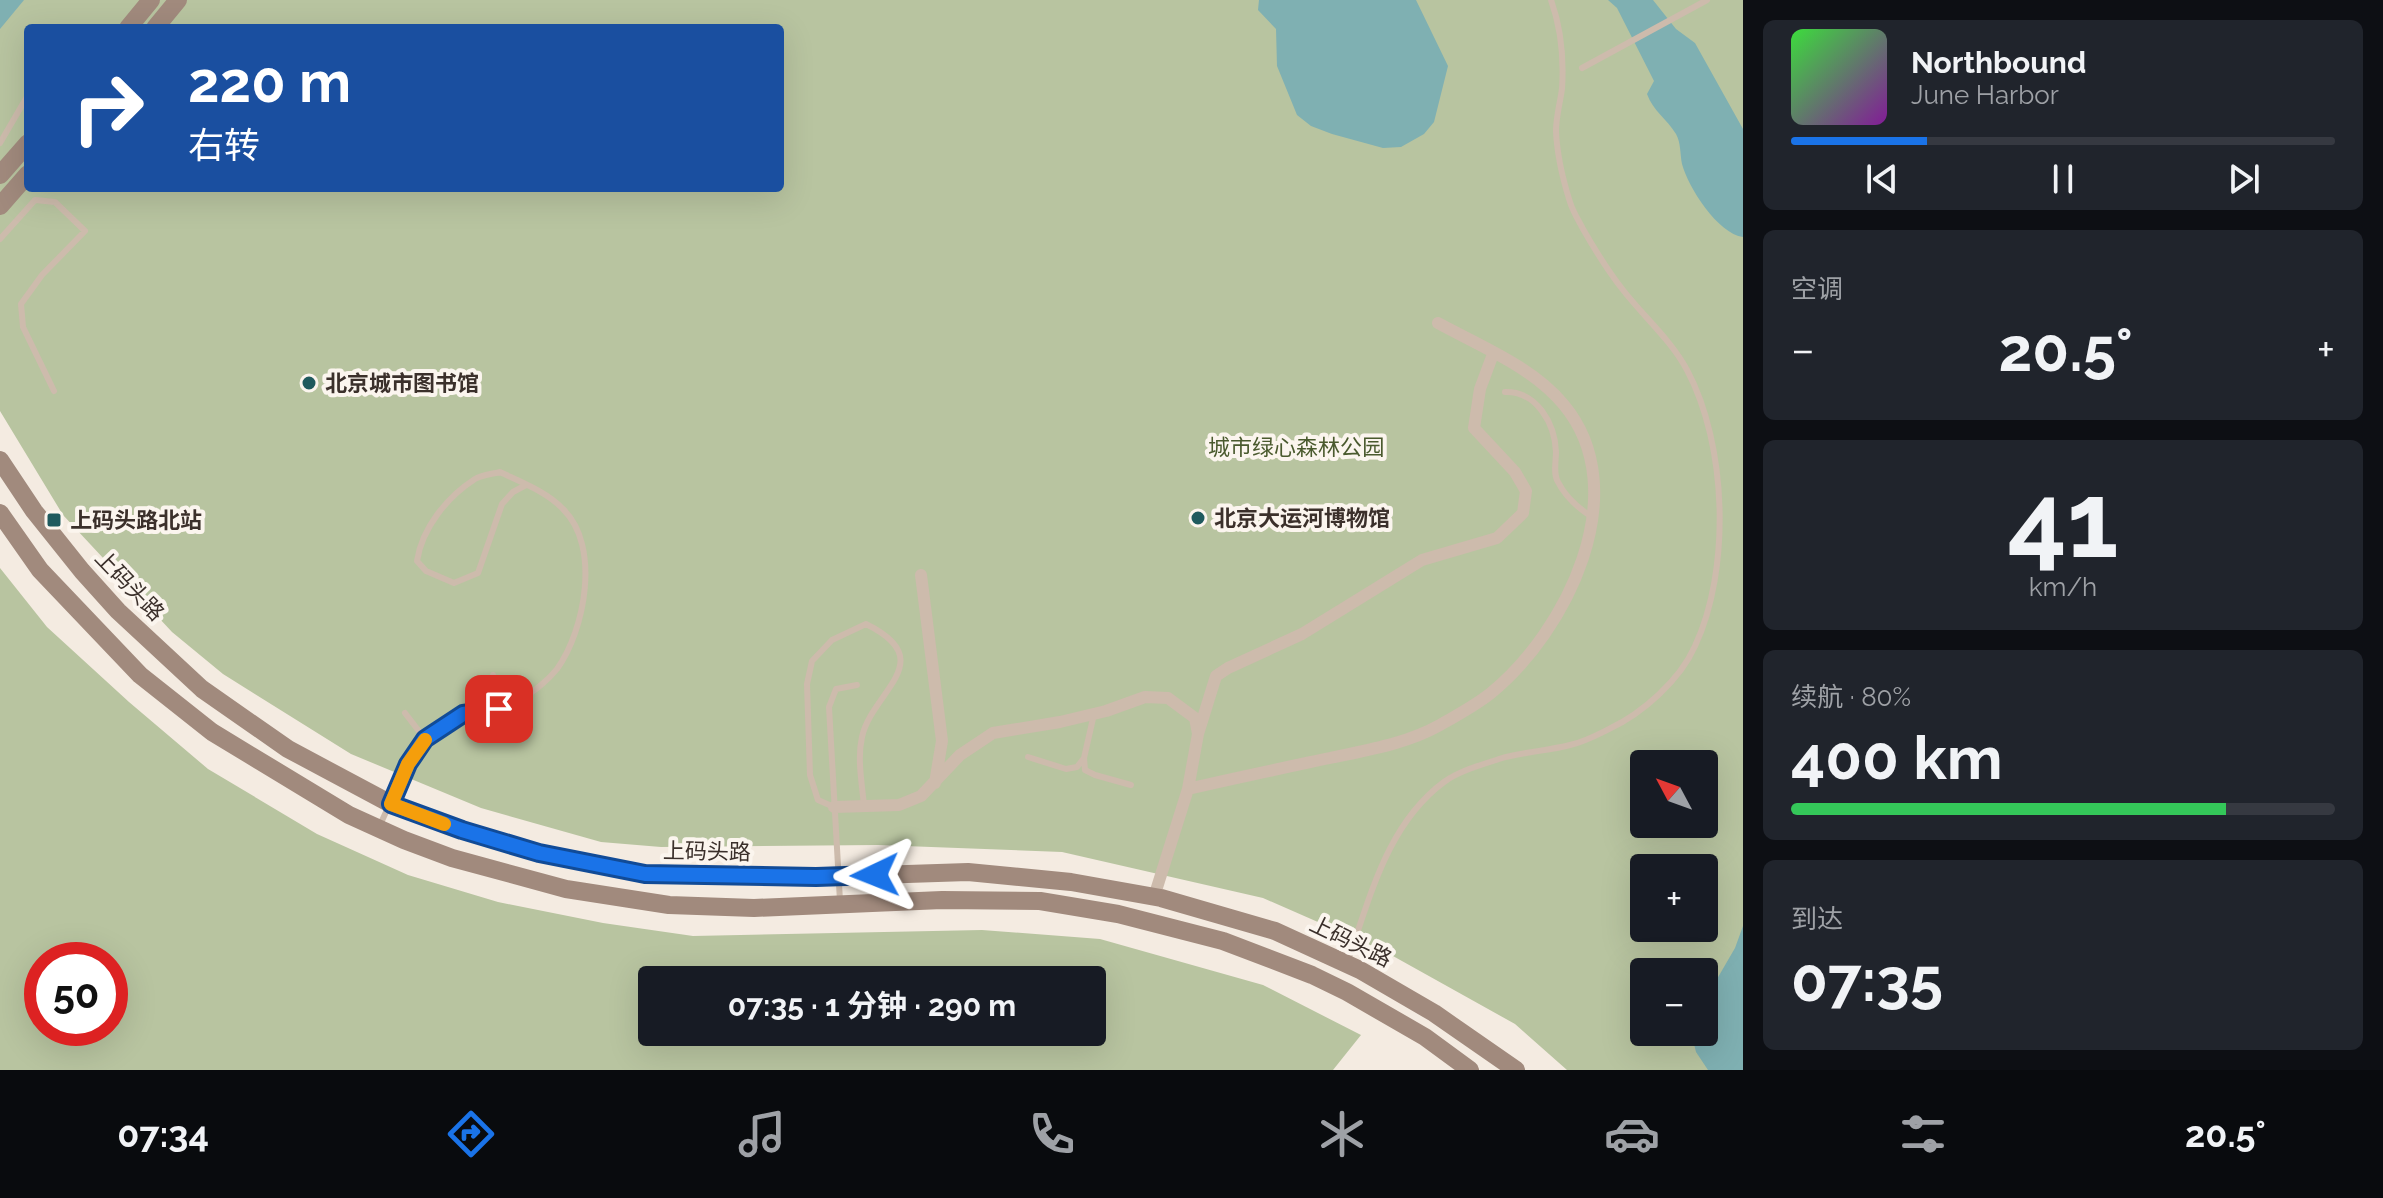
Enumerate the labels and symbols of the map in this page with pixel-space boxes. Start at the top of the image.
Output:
place label: 北京城市图书馆 [325,370,479,396]
marker: 北京城市图书馆 [300,374,318,392]
park label: 城市绿心森林公园 [1208,434,1384,460]
place label: 北京大运河博物馆 [1214,505,1390,531]
place label: 上码头路北站 [70,507,202,533]
marker: 北京大运河博物馆 [1189,509,1207,527]
marker: 上码头路北站 [45,511,63,529]
street label: 上码头路 [90,544,170,626]
pin [465,675,533,743]
north arrow [1630,750,1718,838]
position arrow [833,833,917,917]
street label: 上码头路 [663,837,751,865]
street label: 上码头路 [1306,910,1396,972]
speed limit sign: 50 [24,942,128,1046]

